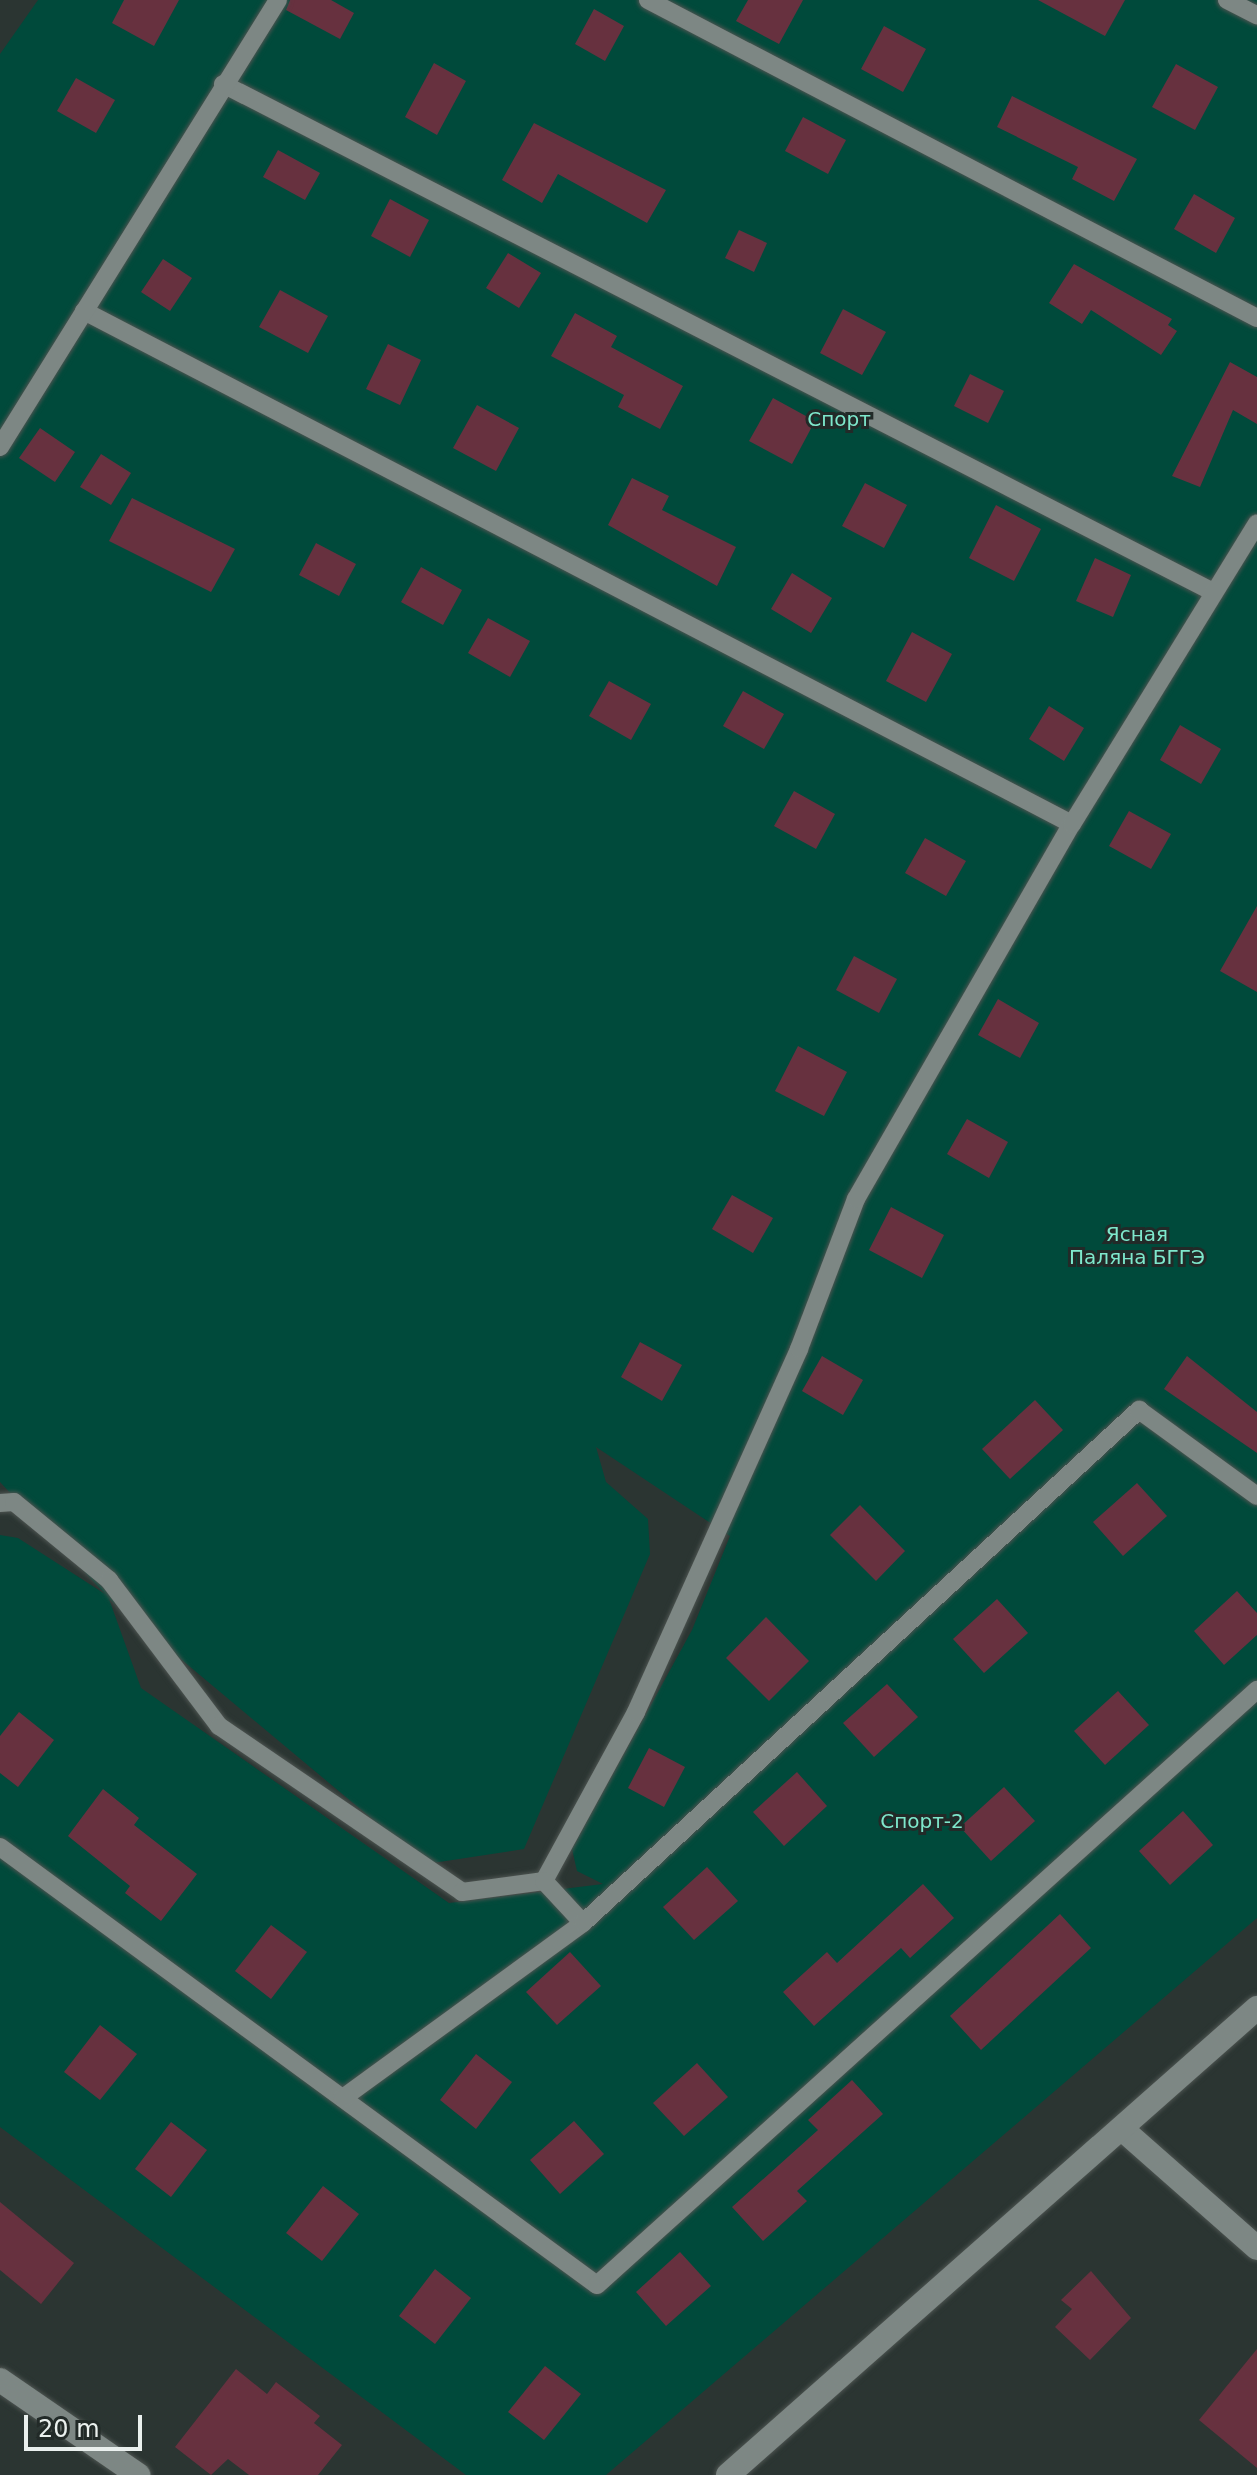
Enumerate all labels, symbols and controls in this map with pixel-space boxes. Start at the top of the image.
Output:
park label: Спорт [807,407,871,431]
park label: Ясная Паляна БГГЭ [1069,1223,1205,1270]
park label: Спорт-2 [880,1809,964,1833]
scale bar [28,2399,146,2449]
text: 20 m [38,2415,100,2443]

